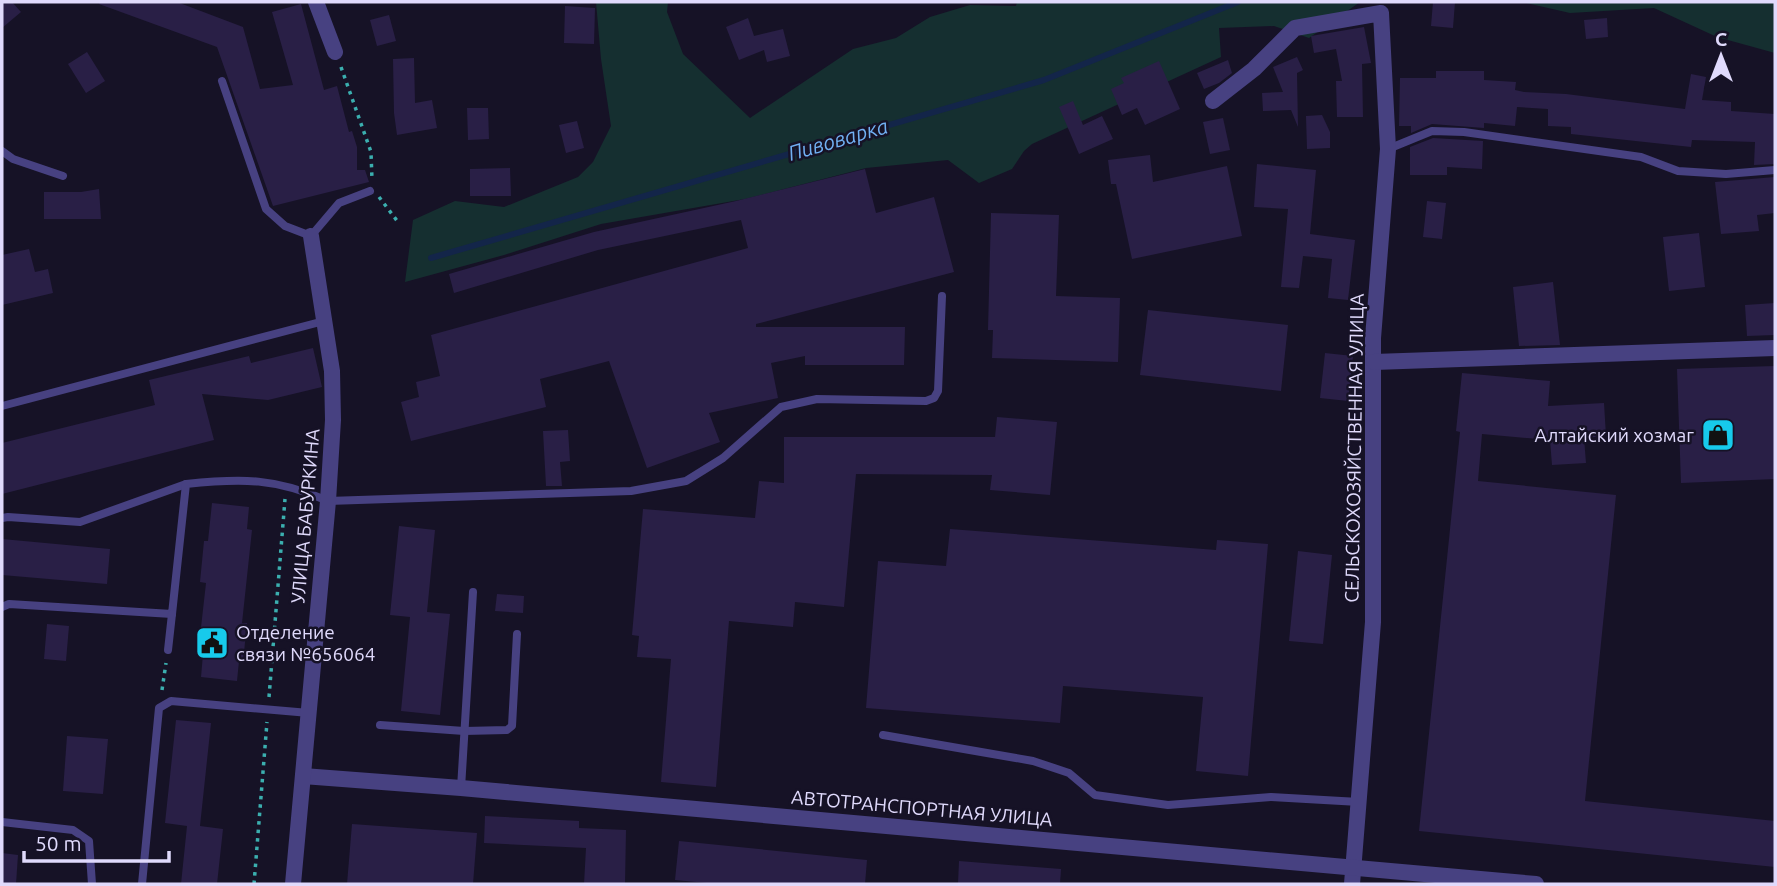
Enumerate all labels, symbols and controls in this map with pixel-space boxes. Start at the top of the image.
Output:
north arrow [1686,21,1756,91]
text: С [1715,28,1727,50]
water label: Пивоварка [785,113,891,165]
street label: СЕЛЬСКОХОЗЯЙСТВЕННАЯ УЛИЦА [1340,293,1368,603]
shop icon: Алтайский хозмаг [1699,416,1737,454]
place label: Алтайский хозмаг [1535,424,1694,446]
street label: УЛИЦА БАБУРКИНА [286,427,324,604]
place label: Отделение связи №656064 [236,621,375,665]
public building icon: Отделение связи №656064 [193,624,231,662]
street label: АВТОТРАНСПОРТНАЯ УЛИЦА [791,786,1054,830]
scale bar [24,820,170,864]
text: 50 m [35,831,82,855]

